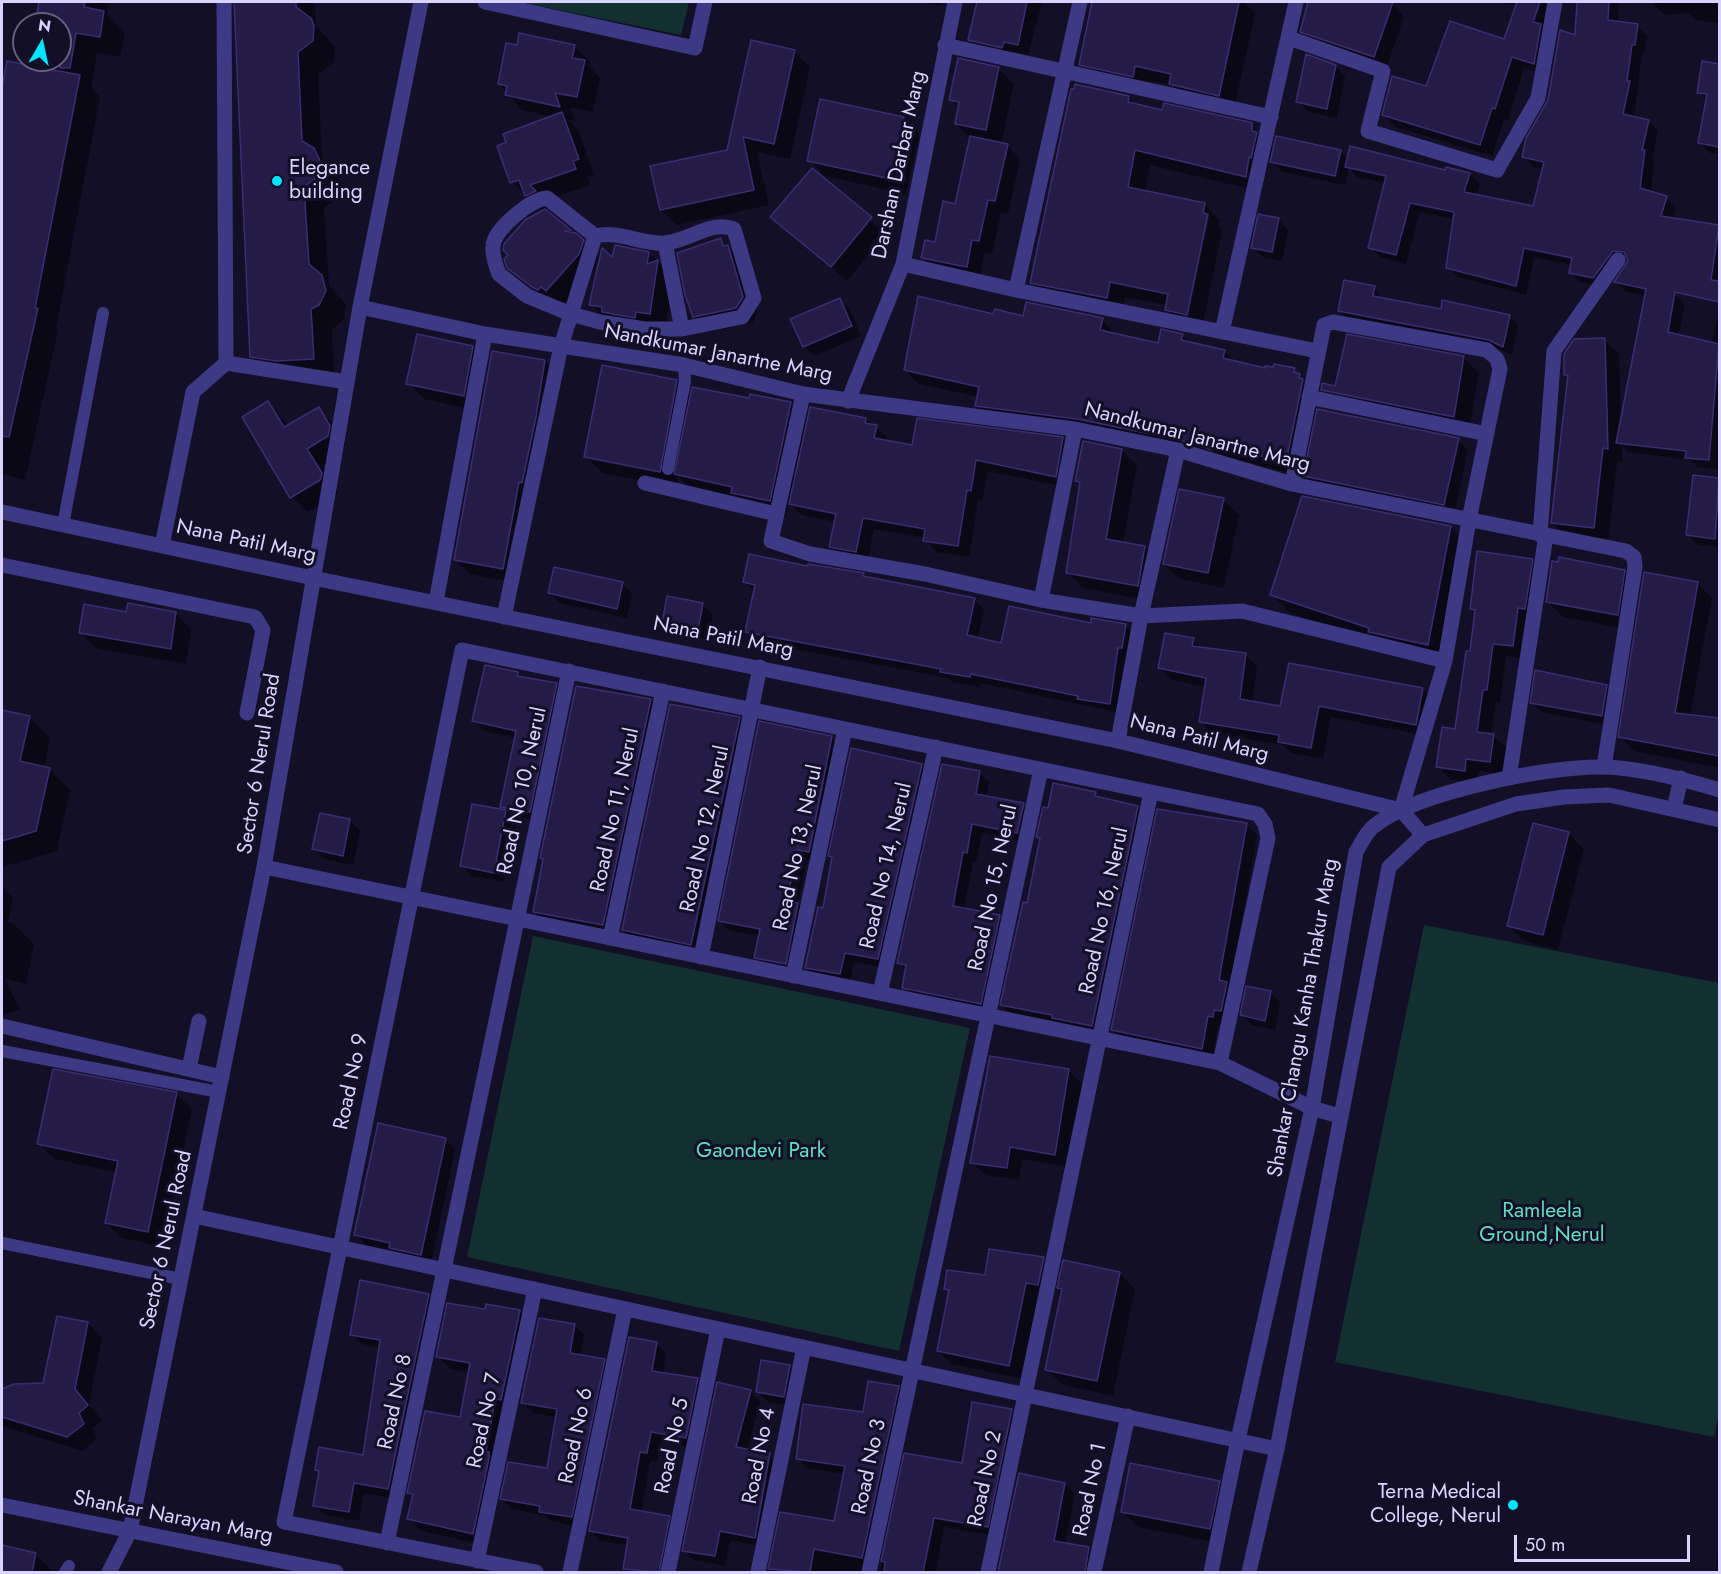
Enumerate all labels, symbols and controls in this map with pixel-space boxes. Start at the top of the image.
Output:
north arrow [12,12,72,72]
text: N [37,13,53,38]
street label: Darshan Darbar Marg [868,69,932,261]
place label: Elegance building [289,156,370,206]
marker: Elegance building [270,174,284,188]
street label: Nandkumar Janartne Marg [602,319,834,389]
street label: Nandkumar Janartne Marg [1081,398,1313,478]
street label: Nana Patil Marg [174,515,318,569]
street label: Nana Patil Marg [651,612,795,664]
street label: Sector 6 Nerul Road [233,672,287,856]
street label: Road No 10, Nerul [493,705,553,877]
street label: Nana Patil Marg [1127,710,1271,768]
street label: Road No 11, Nerul [586,725,646,895]
street label: Road No 12, Nerul [676,743,736,915]
street label: Road No 13, Nerul [769,763,829,933]
street label: Road No 14, Nerul [856,780,918,952]
street label: Road No 15, Nerul [964,802,1024,974]
street label: Road No 16, Nerul [1075,825,1135,997]
street label: Shankar Changu Kanha Thakur Marg [1264,857,1344,1179]
street label: Road No 9 [330,1032,374,1132]
park label: Gaondevi Park [696,1139,826,1165]
street label: Sector 6 Nerul Road [136,1148,198,1332]
park label: Ramleela Ground,Nerul [1479,1199,1605,1249]
street label: Road No 8 [374,1352,418,1452]
street label: Road No 7 [463,1371,507,1471]
street label: Road No 6 [555,1386,599,1486]
street label: Road No 5 [651,1396,695,1496]
street label: Road No 4 [738,1406,782,1506]
street label: Road No 3 [848,1417,892,1517]
street label: Road No 2 [964,1429,1008,1529]
street label: Road No 1 [1069,1441,1113,1539]
place label: Terna Medical College, Nerul [1370,1480,1501,1530]
street label: Shankar Narayan Marg [71,1486,275,1550]
marker: Terna Medical College, Nerul [1506,1498,1520,1512]
scale bar [1517,1523,1692,1561]
text: 50 m [1525,1532,1565,1558]

